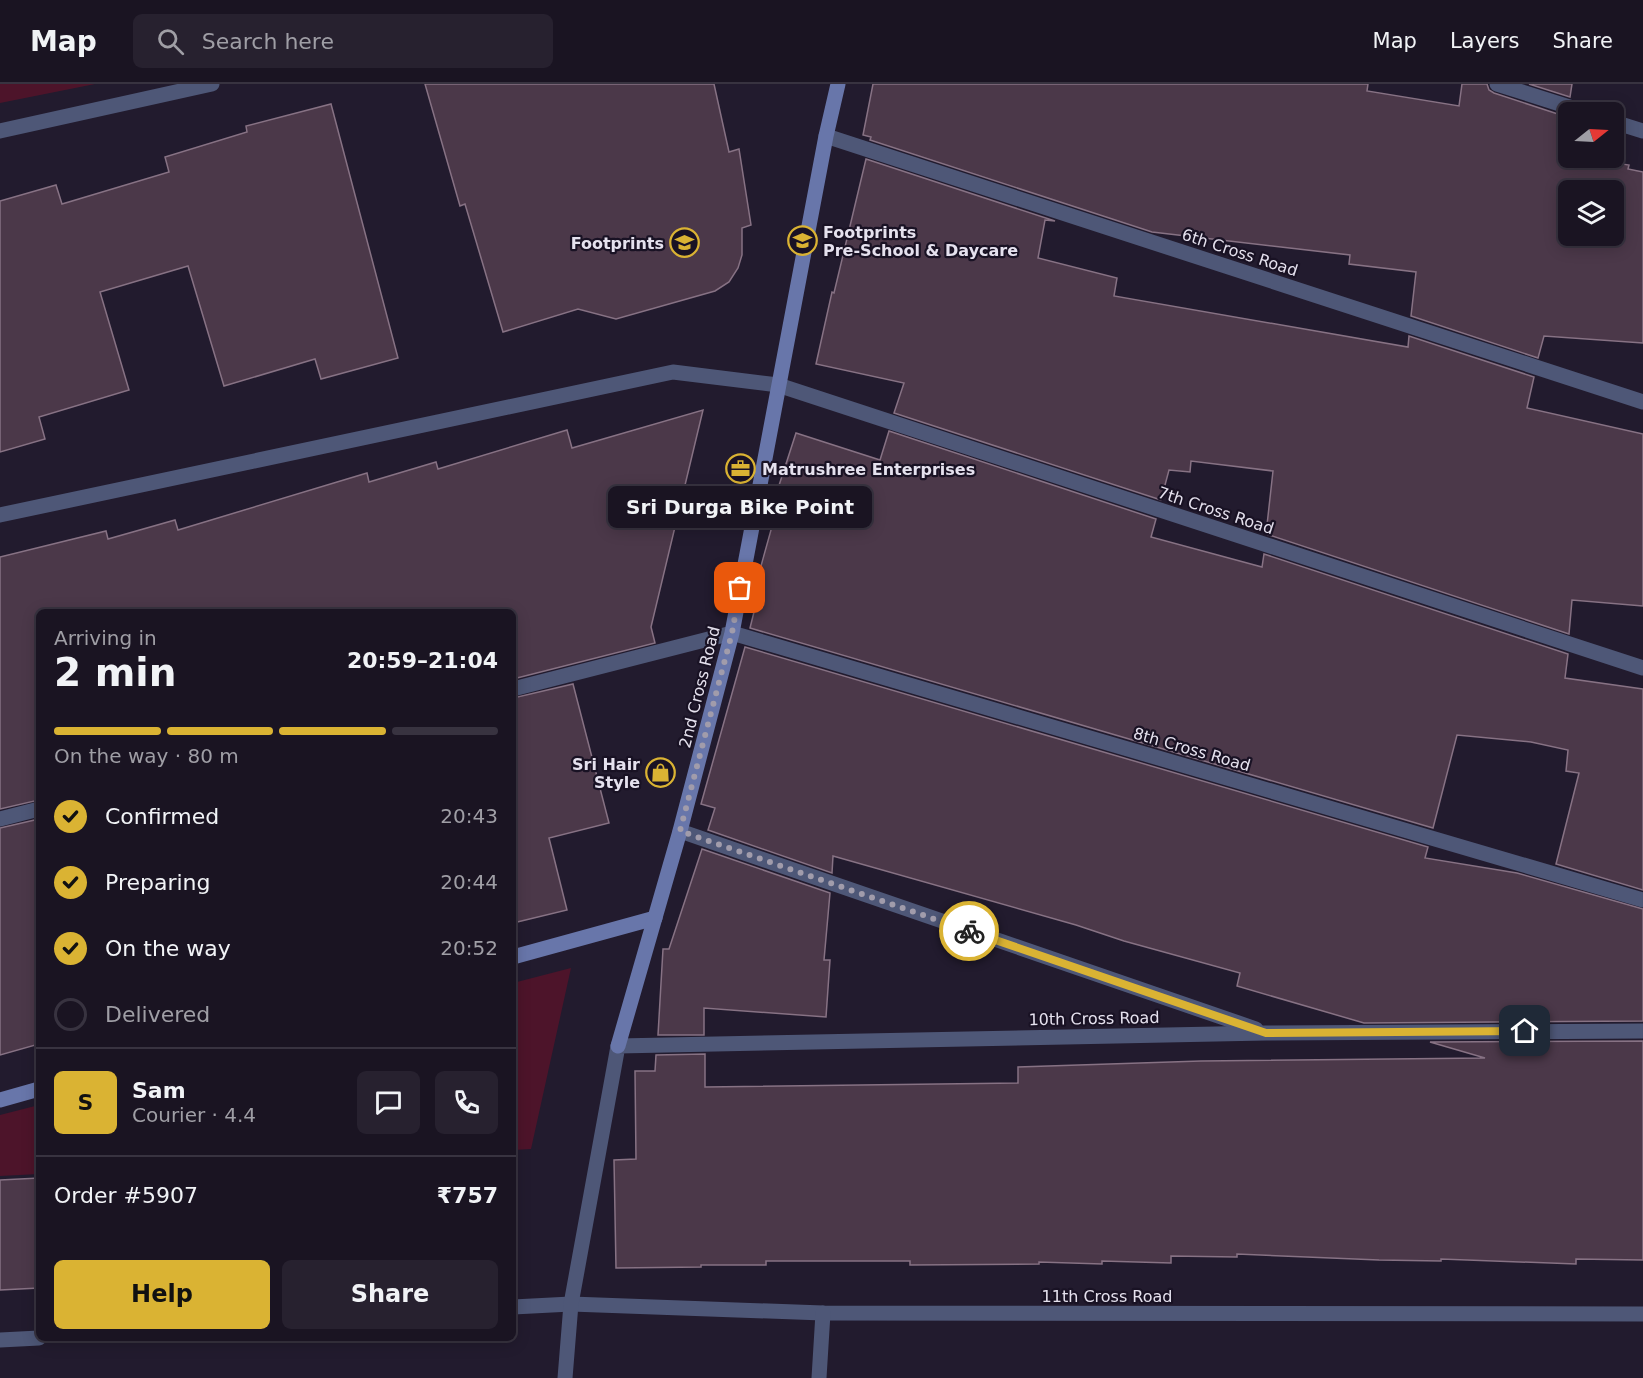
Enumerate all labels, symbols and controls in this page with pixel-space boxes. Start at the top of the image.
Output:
search box [133,14,553,68]
text: Map [30,25,97,58]
icon: search [154,25,187,58]
text: Search here [202,29,334,54]
text: Map [1373,29,1417,53]
text: Layers [1450,29,1519,53]
text: Share [1552,29,1613,53]
north arrow [1558,102,1624,168]
map controls [1558,102,1624,246]
button: layers [1558,180,1624,246]
place label: Footprints Pre-School & Daycare [823,223,1018,260]
school or university icon: Footprints Pre-School & Daycare [786,225,818,257]
street label: 6th Cross Road [1179,225,1300,280]
school or university icon: Footprints [669,227,701,259]
place label: Footprints [571,234,664,253]
office icon: Matrushree Enterprises [725,453,757,485]
place label: Matrushree Enterprises [762,460,975,479]
street label: 7th Cross Road [1155,483,1276,538]
callout: Sri Durga Bike Point [608,486,872,528]
text: Sri Durga Bike Point [626,495,854,519]
pin [714,562,765,613]
icon: bag [723,571,756,604]
street label: 2nd Cross Road [675,624,724,750]
text: Arriving in [54,626,157,650]
text: 20:59–21:04 [347,648,498,673]
text: 2 min [54,650,176,695]
street label: 8th Cross Road [1131,724,1253,775]
text: On the way · 80 m [54,744,239,768]
place label: Sri Hair Style [572,755,640,792]
shop icon: Sri Hair Style [645,757,677,789]
icon: check [54,800,87,833]
text: Confirmed [105,804,219,829]
text: 20:43 [440,804,498,828]
icon: check [54,866,87,899]
text: Preparing [105,870,211,895]
text: 20:44 [440,870,498,894]
courier [939,901,999,961]
icon: bike [953,915,986,948]
icon: check [54,932,87,965]
text: On the way [105,936,231,961]
text: 20:52 [440,936,498,960]
text: Delivered [105,1002,210,1027]
pin [1499,1005,1550,1056]
street label: 10th Cross Road [1028,1008,1160,1029]
icon: home [1508,1014,1541,1047]
button: chat [357,1071,420,1134]
button: phone [435,1071,498,1134]
text: Sam [132,1078,186,1103]
text: S [78,1090,93,1115]
text: Courier · 4.4 [132,1103,256,1127]
text: Order #5907 [54,1183,198,1208]
text: ₹757 [437,1183,498,1208]
button: Help [54,1260,270,1329]
button: Share [282,1260,498,1329]
street label: 11th Cross Road [1042,1287,1172,1306]

